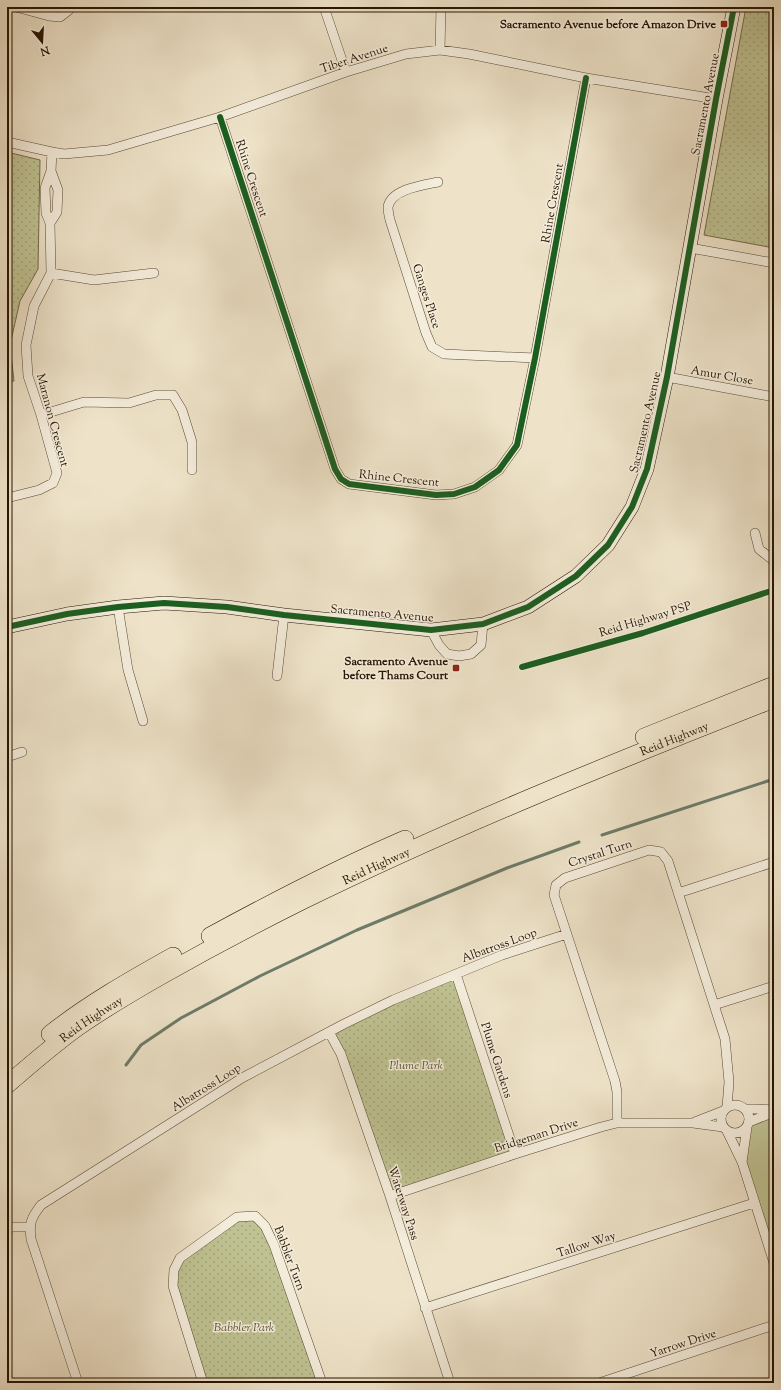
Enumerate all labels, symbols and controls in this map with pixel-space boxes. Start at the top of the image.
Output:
place label: Sacramento Avenue before Amazon Drive [500,16,716,34]
marker: Sacramento Avenue before Amazon Drive [719,19,729,29]
north arrow [22,22,62,62]
street label: Tiber Avenue [318,39,391,78]
text: N [38,41,52,60]
street label: Sacramento Avenue [687,51,725,157]
street label: Rhine Crescent [230,137,272,219]
street label: Rhine Crescent [537,162,569,244]
street label: Ganges Place [407,261,445,332]
street label: Amur Close [689,362,755,390]
street label: Sacramento Avenue [626,369,666,475]
street label: Maranon Crescent [31,372,73,469]
street label: Rhine Crescent [358,466,440,492]
street label: Reid Highway PSP [597,597,694,643]
street label: Sacramento Avenue [329,601,435,628]
place label: Sacramento Avenue before Thams Court [342,653,449,685]
marker: Sacramento Avenue before Thams Court [451,663,461,673]
street label: Reid Highway [637,718,712,761]
street label: Crystal Turn [566,835,635,873]
street label: Reid Highway [340,843,413,890]
street label: Albatross Loop [459,924,540,968]
street label: Reid Highway [56,992,127,1048]
street label: Plume Gardens [475,1020,517,1101]
park label: Plume Park [389,1057,443,1075]
street label: Albatross Loop [168,1059,245,1116]
street label: Bridgeman Drive [492,1114,581,1158]
street label: Waterway Pass [383,1164,424,1243]
street label: Babbler Turn [269,1224,310,1293]
street label: Tallow Way [554,1227,618,1263]
park label: Babbler Park [214,1319,275,1337]
street label: Yarrow Drive [648,1325,719,1363]

